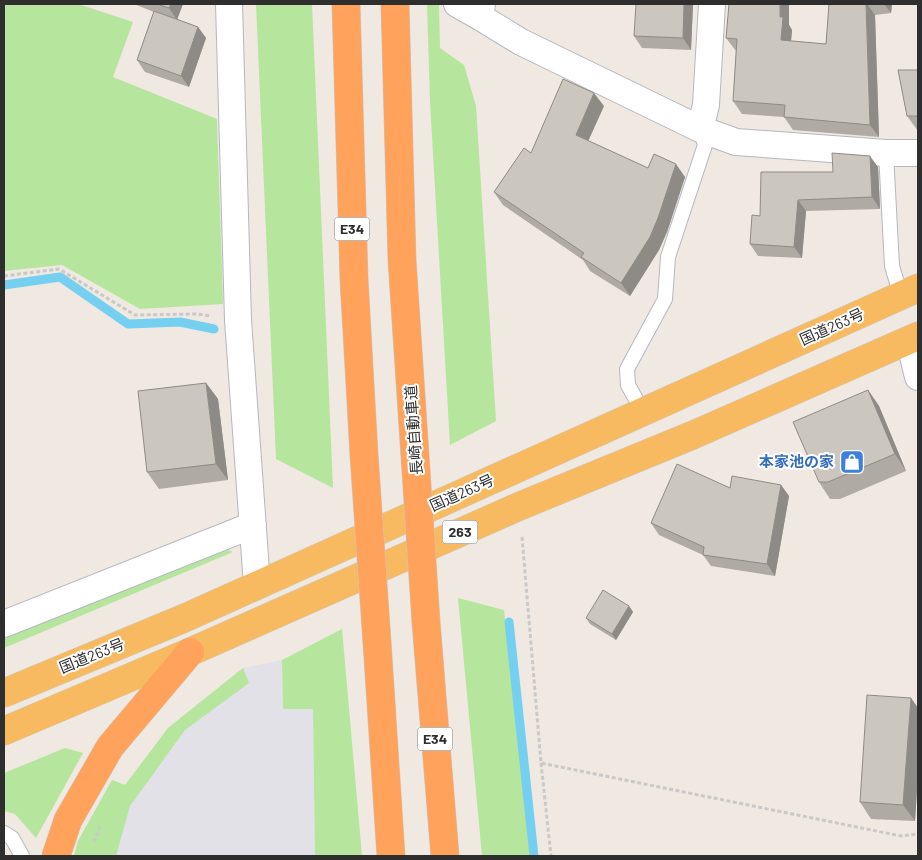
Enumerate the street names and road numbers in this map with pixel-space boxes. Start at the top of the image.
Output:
road number: E34 [334,218,370,240]
street label: 国道263号 [797,304,867,348]
street label: 長崎自動車道 [401,385,425,476]
street label: 国道263号 [427,470,497,514]
road number: 263 [442,520,478,544]
street label: 国道263号 [56,634,127,676]
road number: E34 [418,728,452,751]

